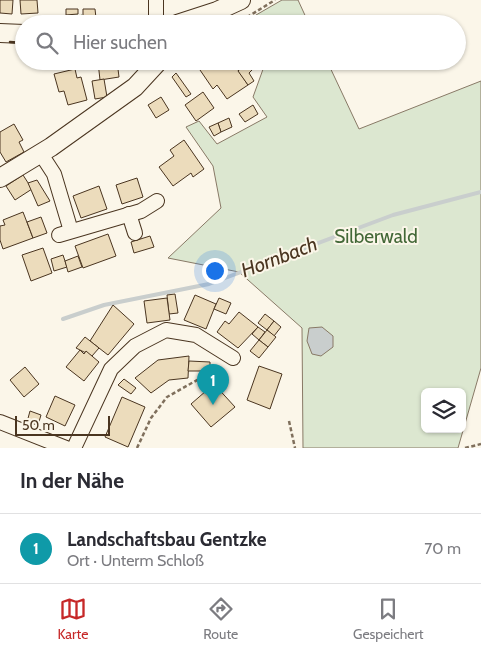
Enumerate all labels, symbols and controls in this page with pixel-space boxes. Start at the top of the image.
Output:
search box [15,15,466,70]
icon: search [33,29,61,57]
text: Hier suchen [73,31,167,54]
park label: Silberwald [334,225,418,248]
water label: Hornbach [237,231,321,283]
your location [202,258,228,284]
pin: 1 [197,364,229,405]
map controls [421,388,466,433]
button: layers [421,388,466,433]
scale bar [15,413,110,436]
text: 50 m [22,416,55,434]
text: In der Nähe [20,468,124,493]
text: Landschaftsbau Gentzke [67,528,267,551]
text: 1 [33,539,39,558]
text: 70 m [424,539,461,558]
text: Ort · Unterm Schloß [67,551,204,570]
tab: Karte [57,595,88,643]
tab: Route [203,595,238,643]
tab: Gespeichert [353,595,424,643]

